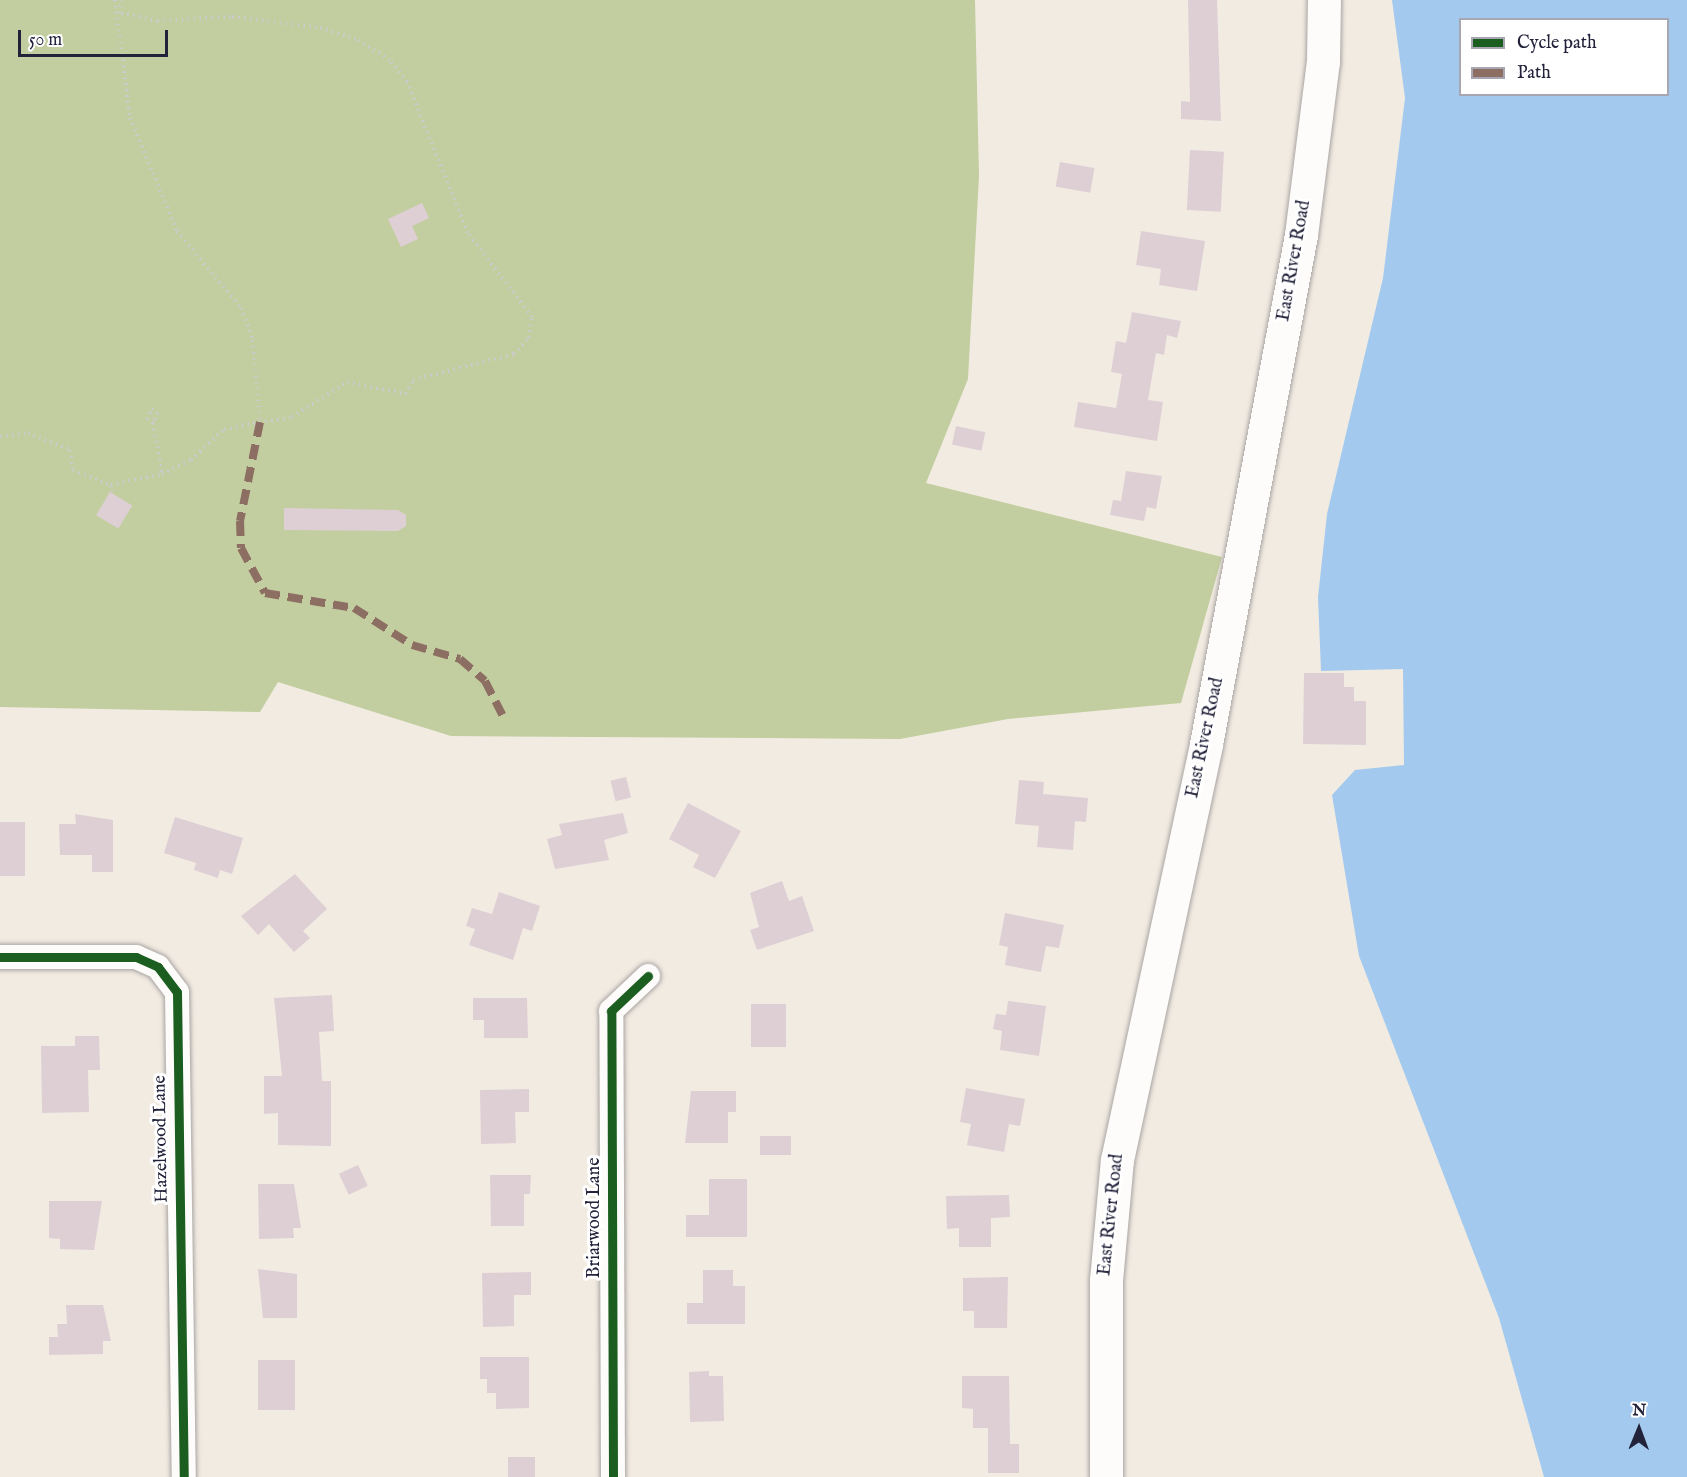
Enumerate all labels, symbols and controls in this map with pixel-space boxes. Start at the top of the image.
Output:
scale bar [21,18,171,56]
legend [1459,18,1669,96]
text: 50 m [29,29,62,52]
text: Cycle path [1517,32,1597,55]
text: Path [1517,62,1551,85]
street label: East River Road [1274,199,1316,323]
street label: East River Road [1183,676,1229,800]
street label: Hazelwood Lane [150,1075,174,1203]
street label: East River Road [1095,1153,1129,1277]
street label: Briarwood Lane [584,1158,606,1278]
north arrow [1609,1399,1669,1459]
text: N [1632,1401,1646,1421]

